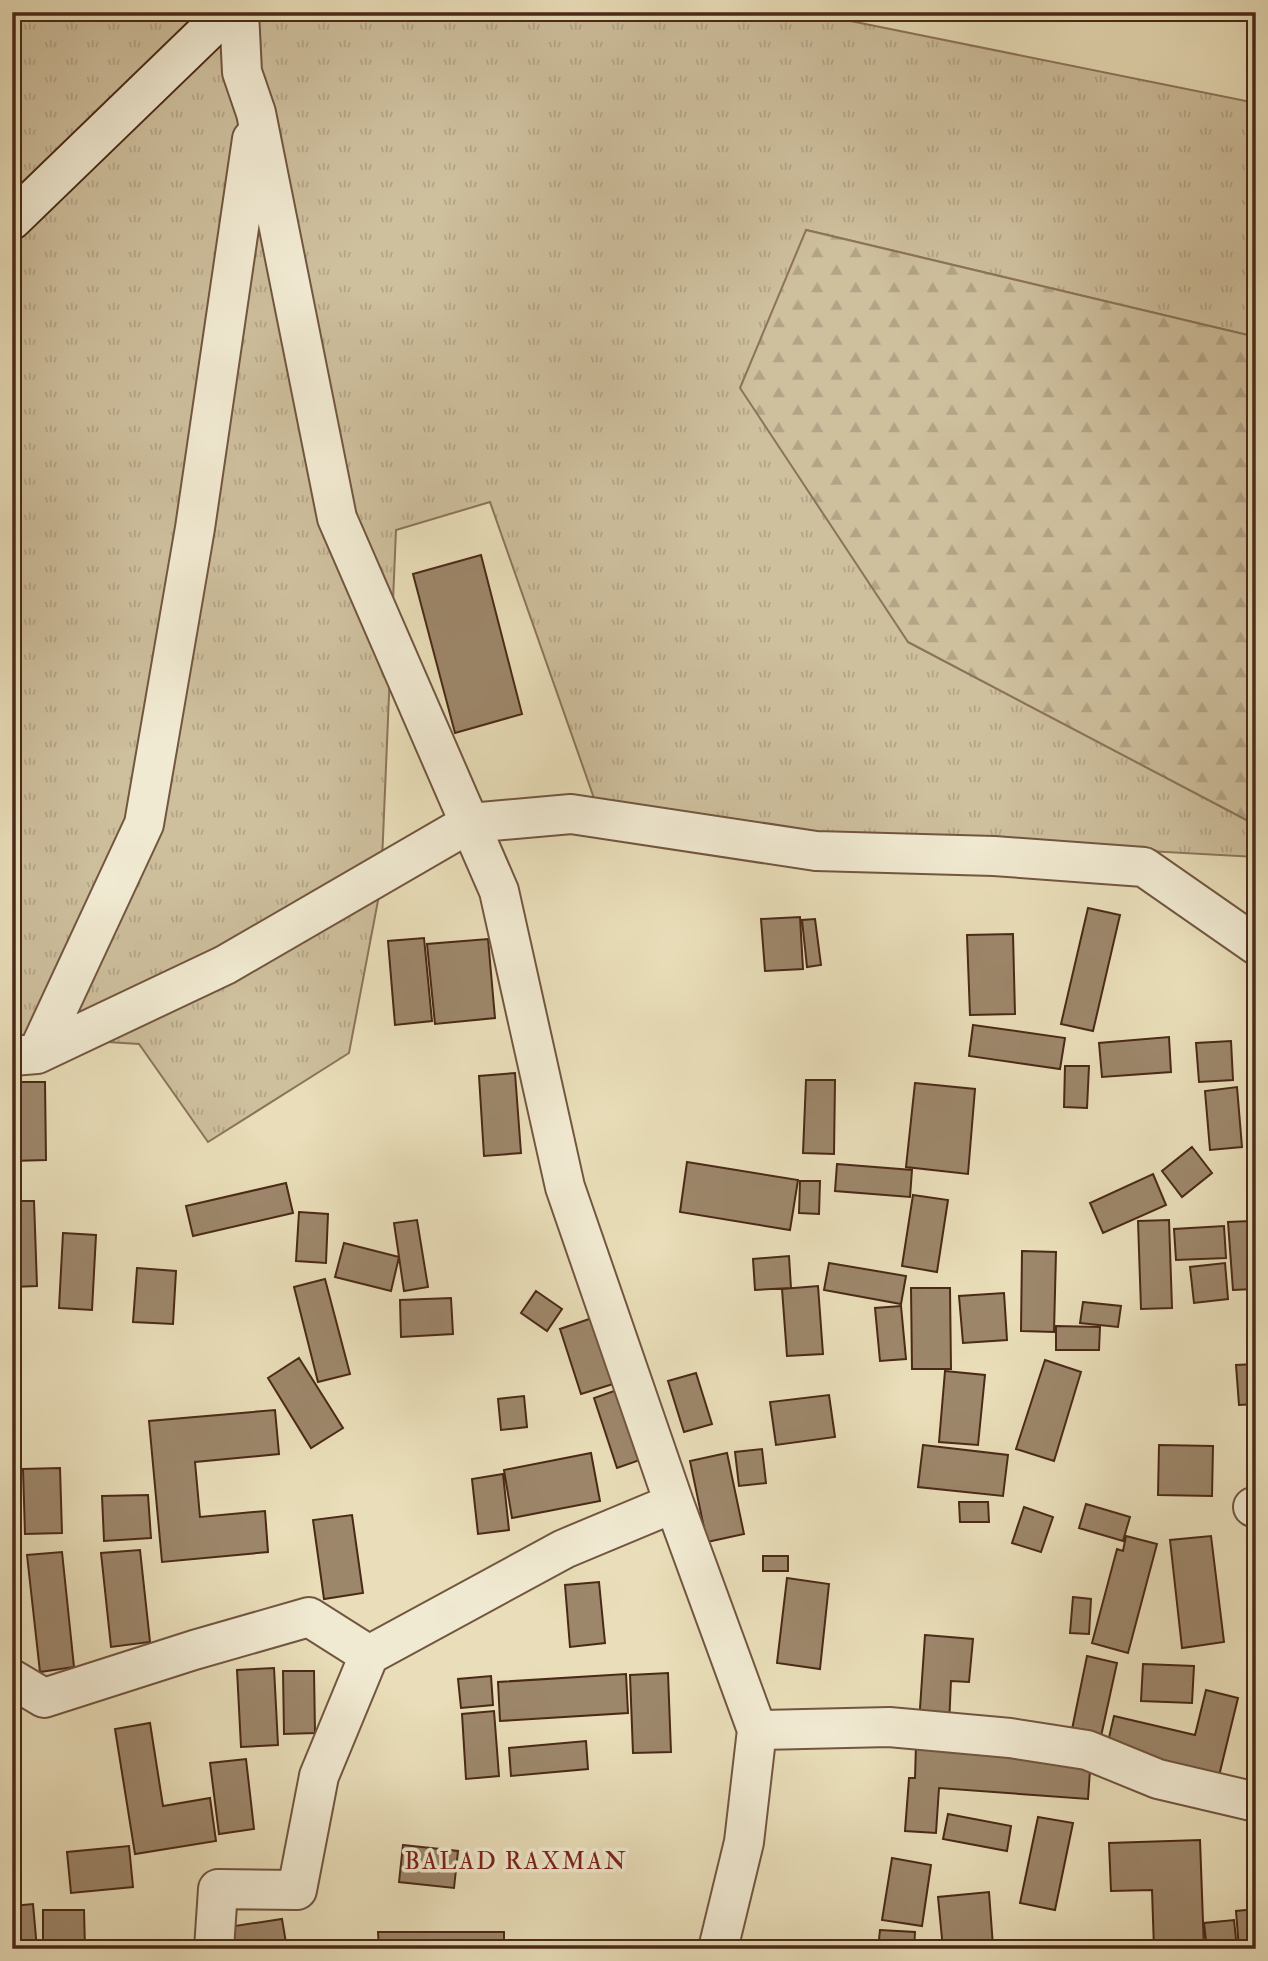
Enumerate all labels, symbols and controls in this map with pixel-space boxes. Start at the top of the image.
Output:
district label: BALAD RAXMAN [404,1846,628,1877]

